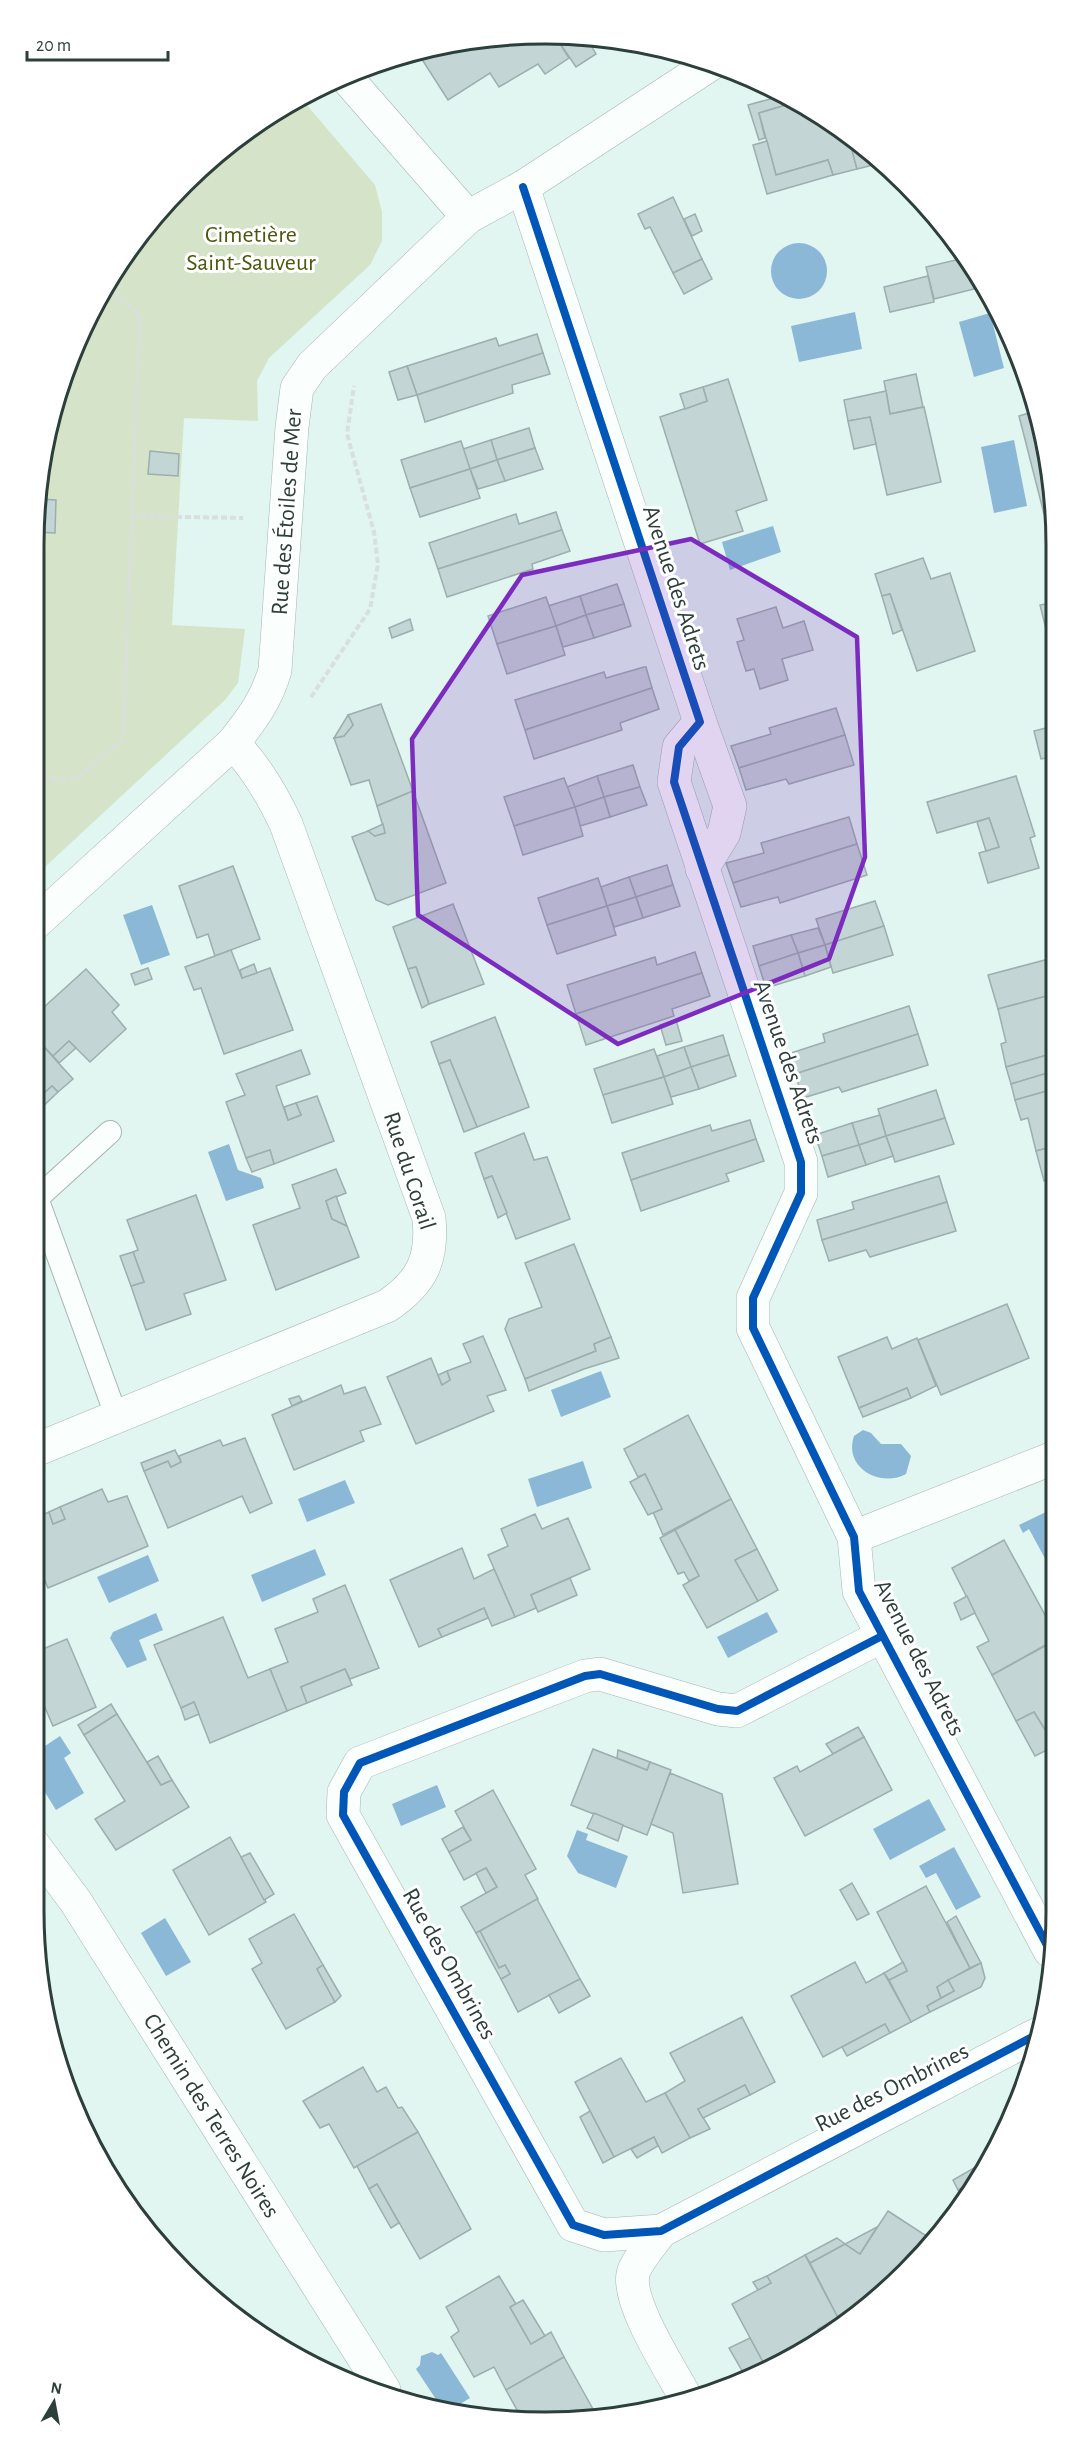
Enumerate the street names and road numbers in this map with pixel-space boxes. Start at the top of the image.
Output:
street label: Rue des Étoiles de Mer [266,408,306,616]
street label: Avenue des Adrets [638,503,714,673]
street label: Avenue des Adrets [749,977,827,1147]
street label: Rue du Corail [379,1109,439,1233]
street label: Avenue des Adrets [869,1576,969,1740]
street label: Rue des Ombrines [398,1884,500,2044]
street label: Chemin des Terres Noires [138,2010,284,2222]
street label: Rue des Ombrines [811,2039,973,2137]

